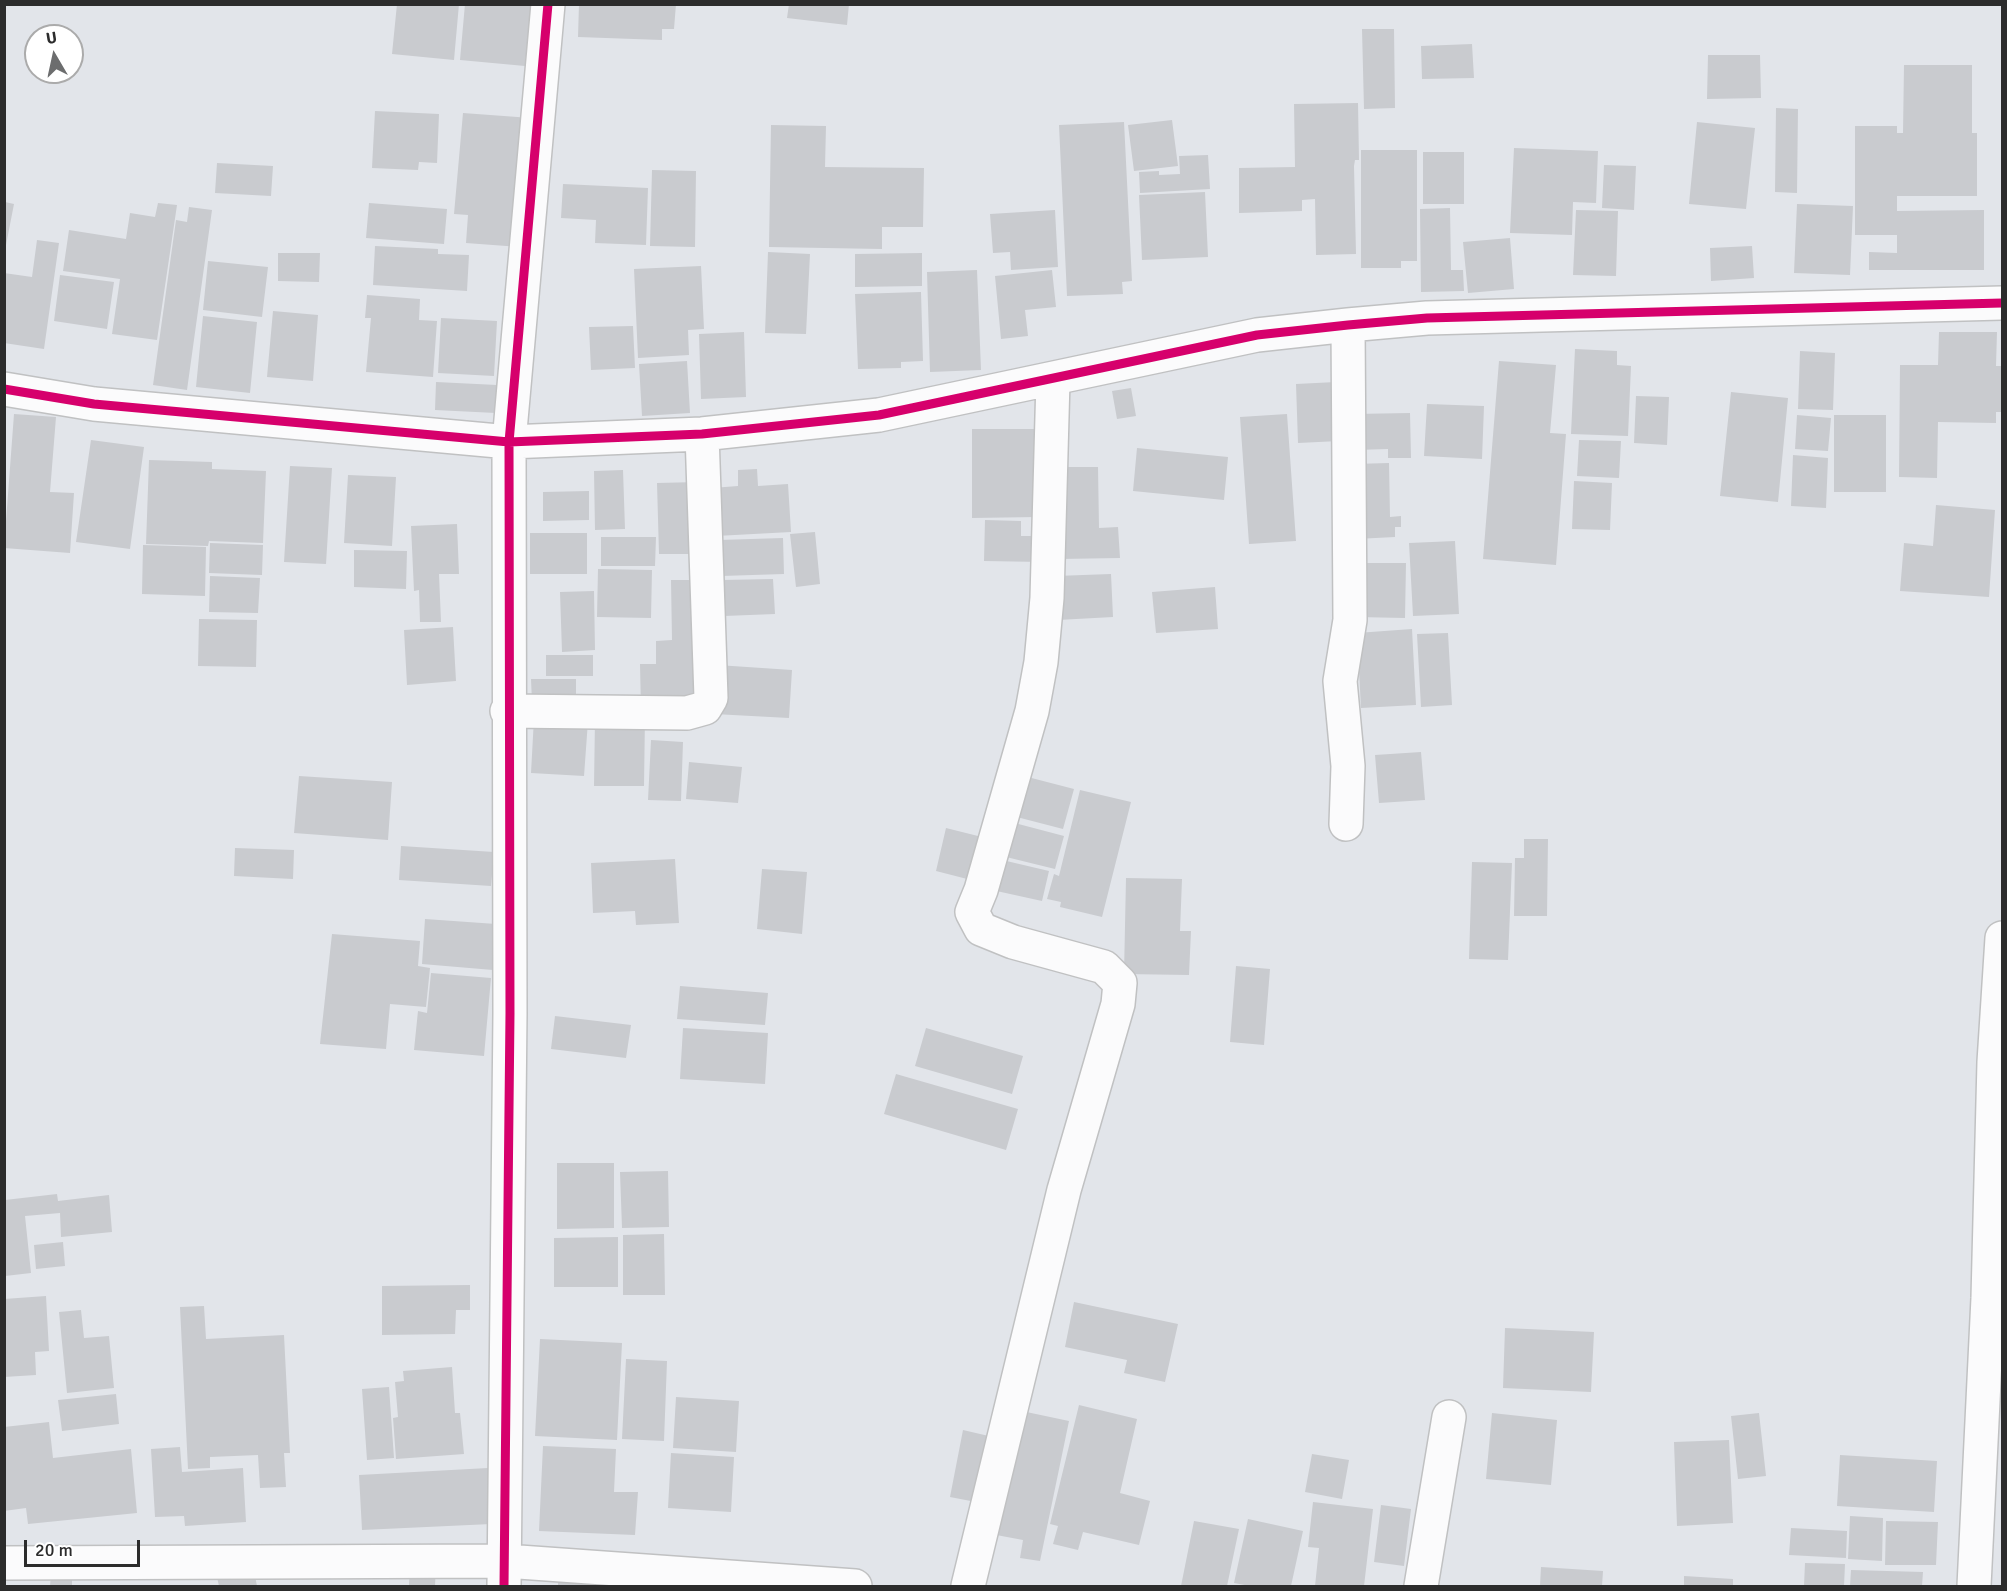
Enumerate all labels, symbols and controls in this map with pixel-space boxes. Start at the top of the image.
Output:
north arrow [24,24,84,84]
text: U [45,27,58,49]
scale bar [27,1528,142,1566]
text: 20 m [35,1539,73,1561]

